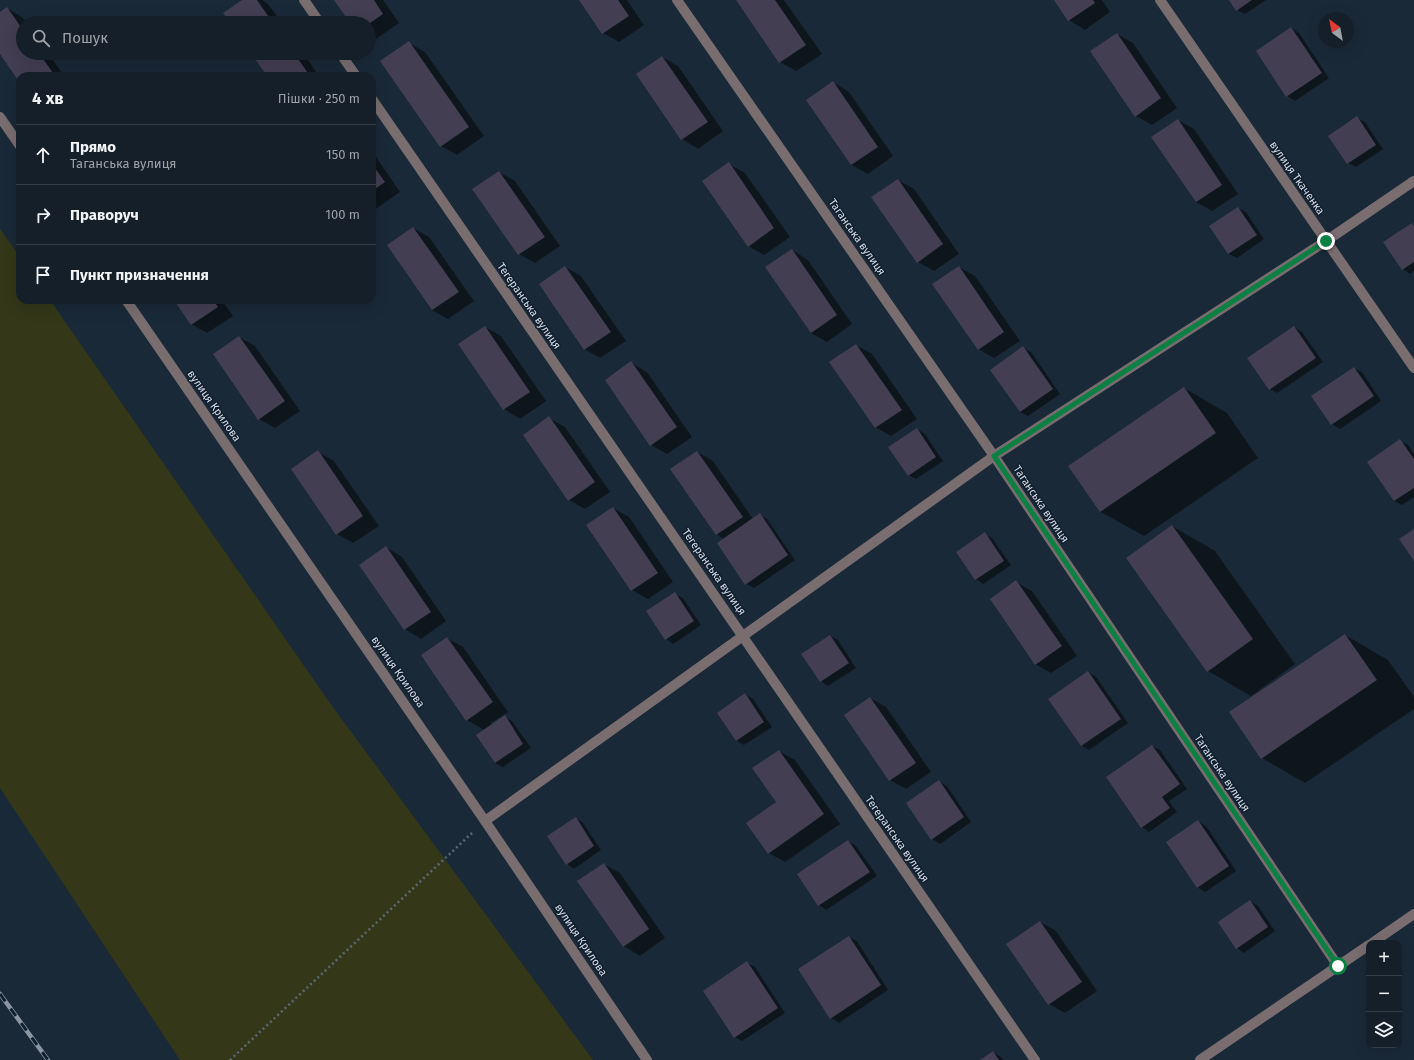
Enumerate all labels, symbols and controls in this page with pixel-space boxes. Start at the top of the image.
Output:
north arrow [1318,12,1354,48]
search box [16,16,376,60]
icon: search [30,27,52,49]
text: Пошук [62,29,108,47]
text: 4 хв [32,88,64,109]
text: Пішки · 250 m [278,91,360,106]
text: Прямо [70,138,116,156]
street label: вулиця Ткаченка [1267,139,1327,217]
icon: ahead [32,144,54,166]
text: 150 m [326,147,360,162]
text: Таганська вулиця [70,156,176,171]
street label: Таганська вулиця [826,196,888,278]
icon: right [32,204,54,226]
text: Праворуч [70,206,139,224]
text: 100 m [325,207,360,222]
route end [1317,232,1335,250]
street label: Тегеранська вулиця [494,260,564,352]
icon: arrive [32,264,54,286]
text: Пункт призначення [70,266,209,284]
street label: вулиця Крилова [185,368,243,444]
street label: Таганська вулиця [1010,463,1072,545]
street label: Тегеранська вулиця [679,526,749,618]
street label: вулиця Крилова [369,634,427,710]
street label: Таганська вулиця [1191,732,1253,814]
street label: Тегеранська вулиця [862,793,932,885]
street label: вулиця Крилова [552,901,610,979]
map controls [1366,940,1402,1048]
button: + [1366,940,1402,976]
route start [1329,957,1347,975]
button: − [1366,976,1402,1012]
button: layers [1366,1012,1402,1048]

